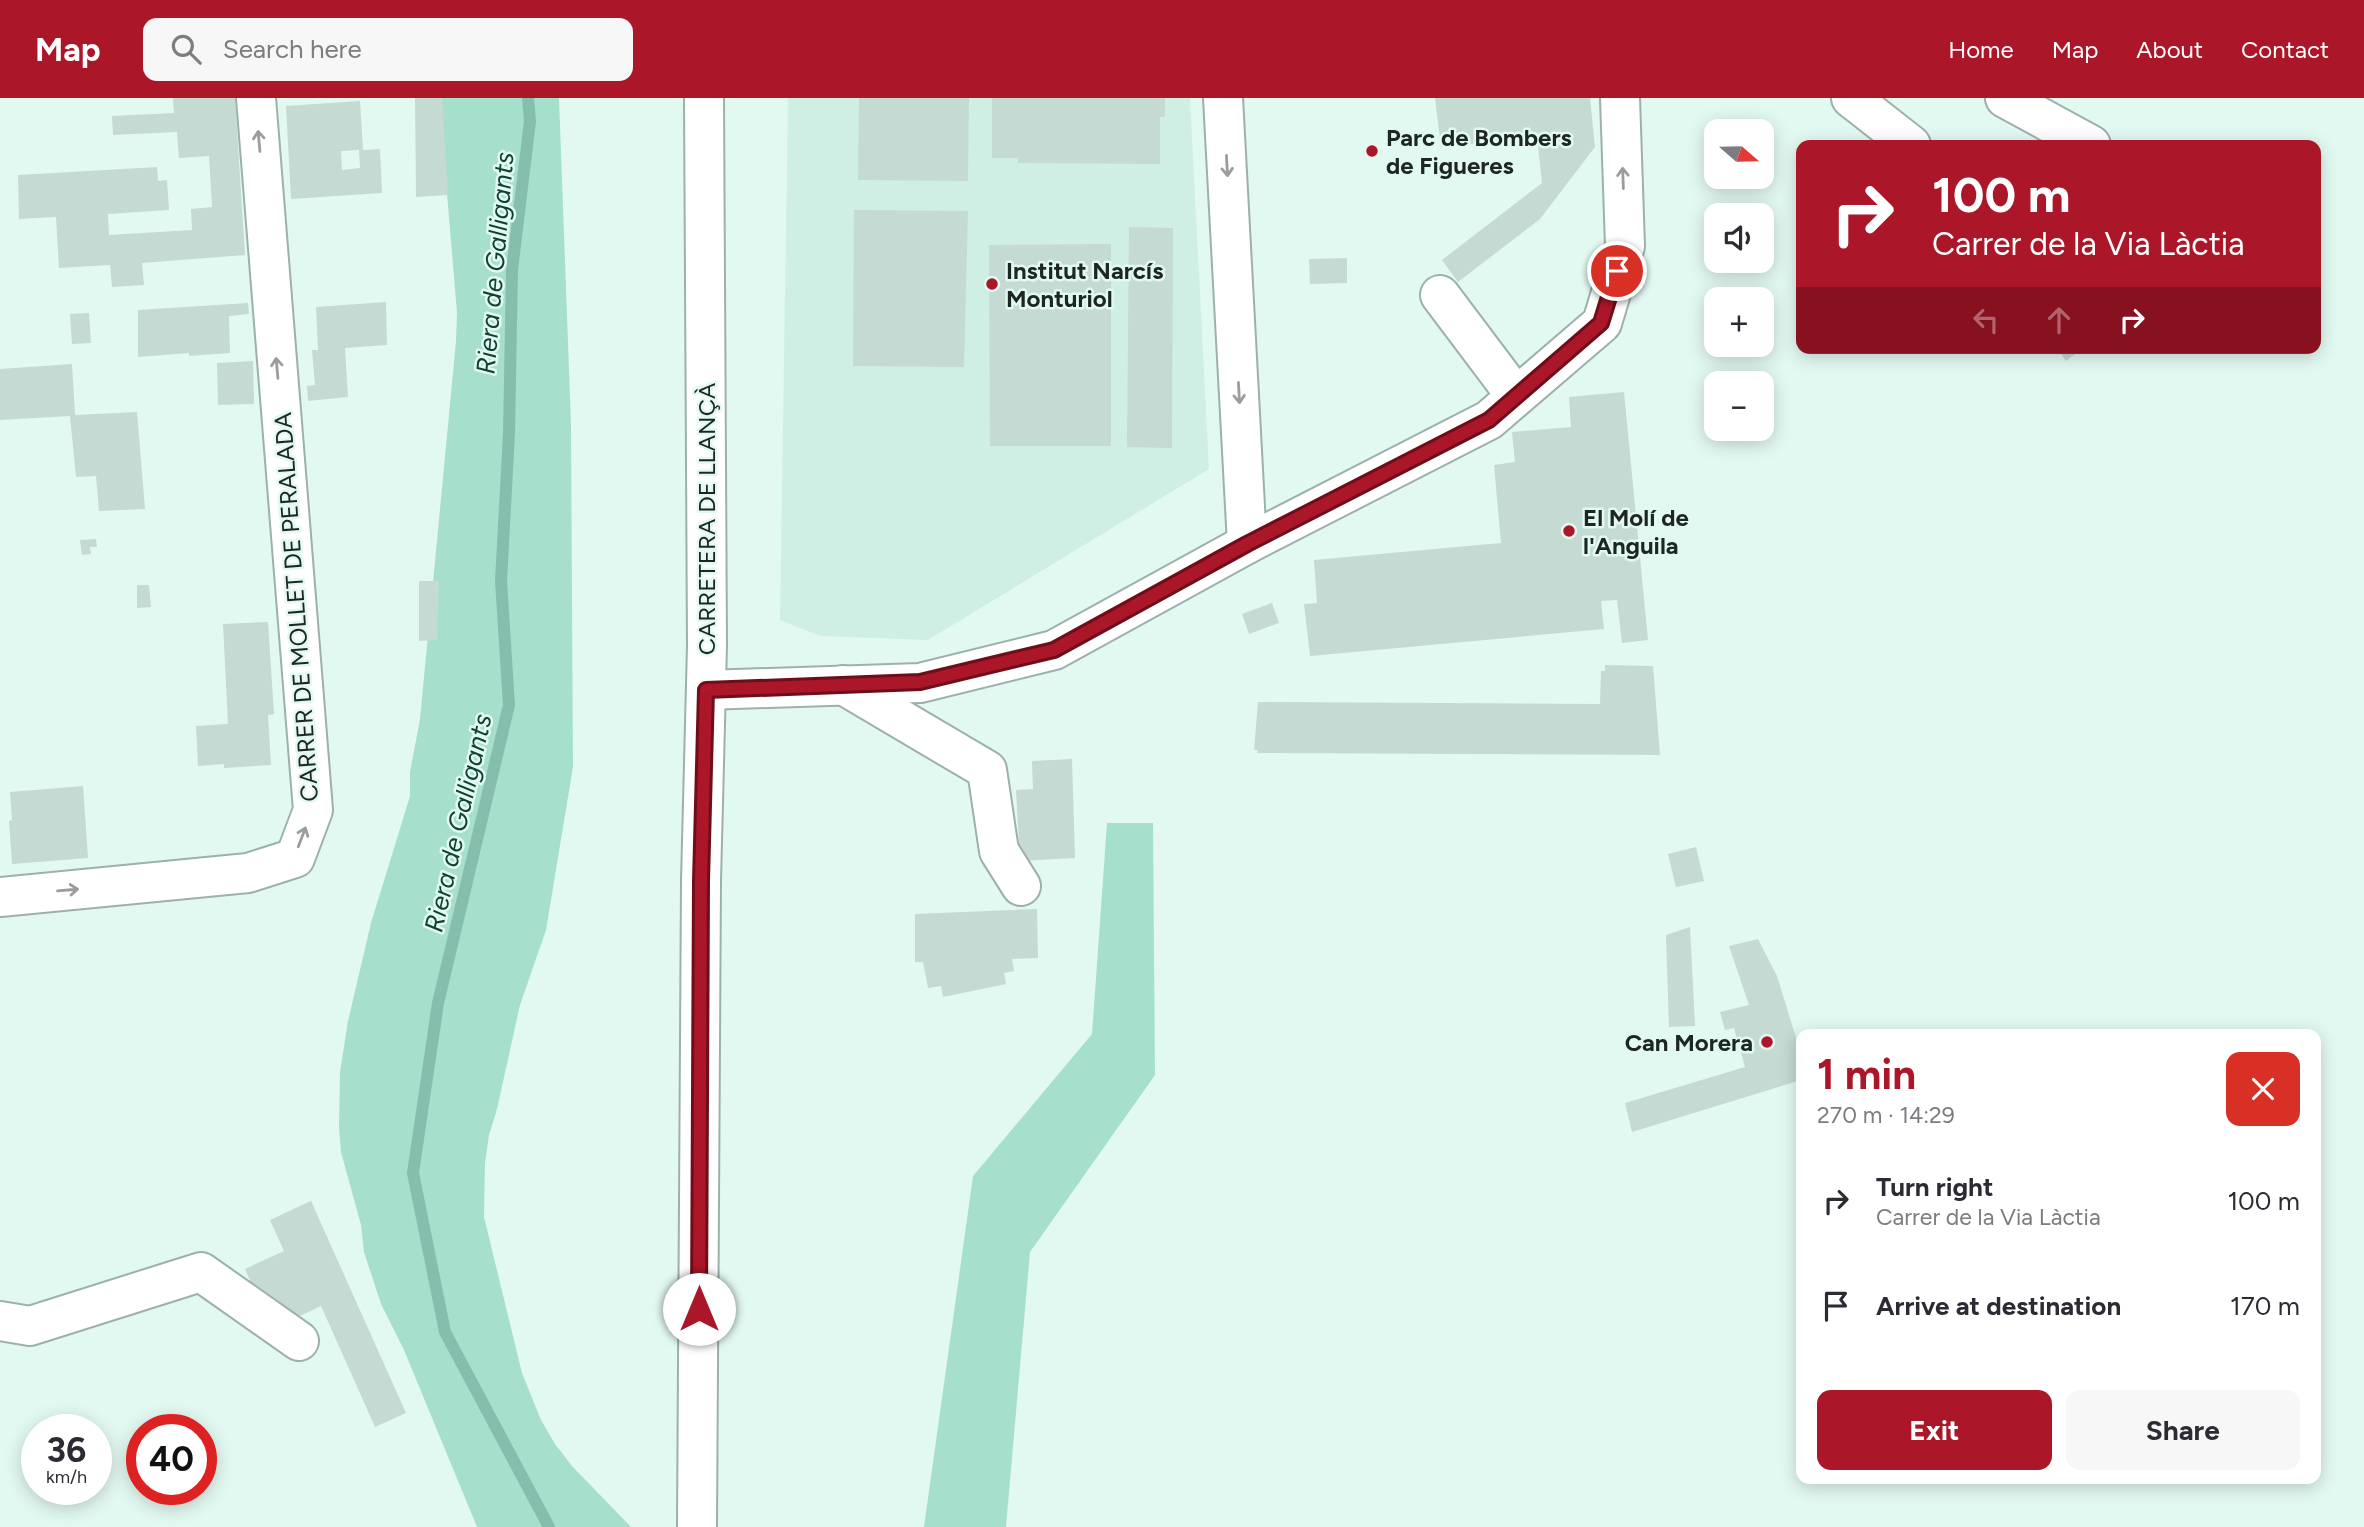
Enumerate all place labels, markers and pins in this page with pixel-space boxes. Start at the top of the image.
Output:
place label: Parc de Bombers de Figueres [1386,123,1572,180]
marker: Parc de Bombers de Figueres [1364,143,1380,159]
pin [1587,241,1647,301]
place label: Institut Narcís Monturiol [1006,256,1163,313]
marker: Institut Narcís Monturiol [984,276,1000,292]
place label: El Molí de l'Anguila [1583,503,1689,560]
marker: El Molí de l'Anguila [1561,523,1577,539]
place label: Can Morera [1625,1028,1753,1057]
marker: Can Morera [1759,1034,1775,1050]

